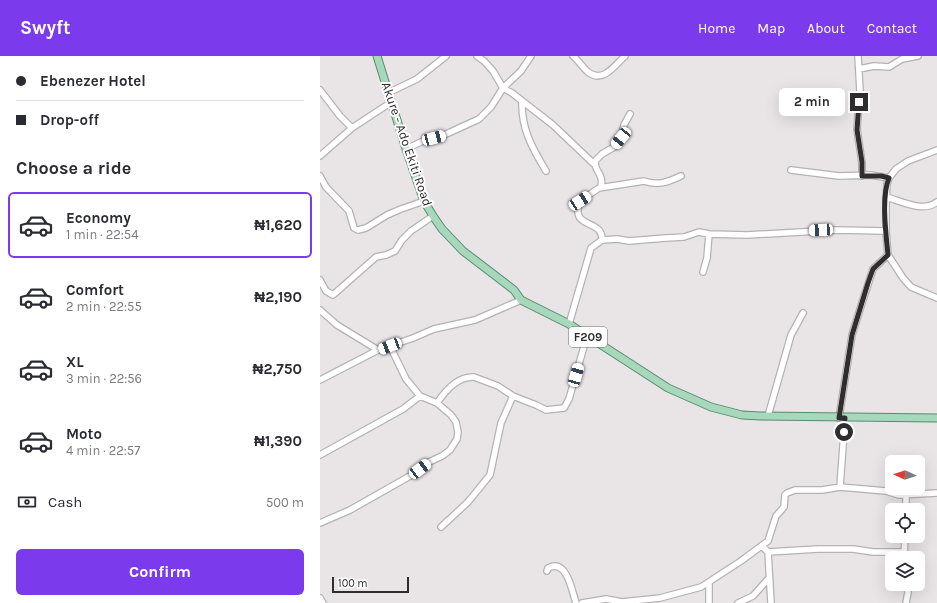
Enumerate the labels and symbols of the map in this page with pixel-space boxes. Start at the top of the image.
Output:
street label: Akure - Ado Ekiti Road [379,80,435,208]
callout: 2 min [779,88,845,116]
route end [850,93,868,111]
car [609,125,633,151]
car [421,129,447,147]
car [567,189,593,213]
car [809,223,833,237]
road number: F209 [569,327,607,347]
car [377,336,403,356]
car [567,362,585,388]
route start [835,423,853,441]
north arrow [885,455,925,495]
car [407,457,433,481]
scale bar [332,575,409,594]

